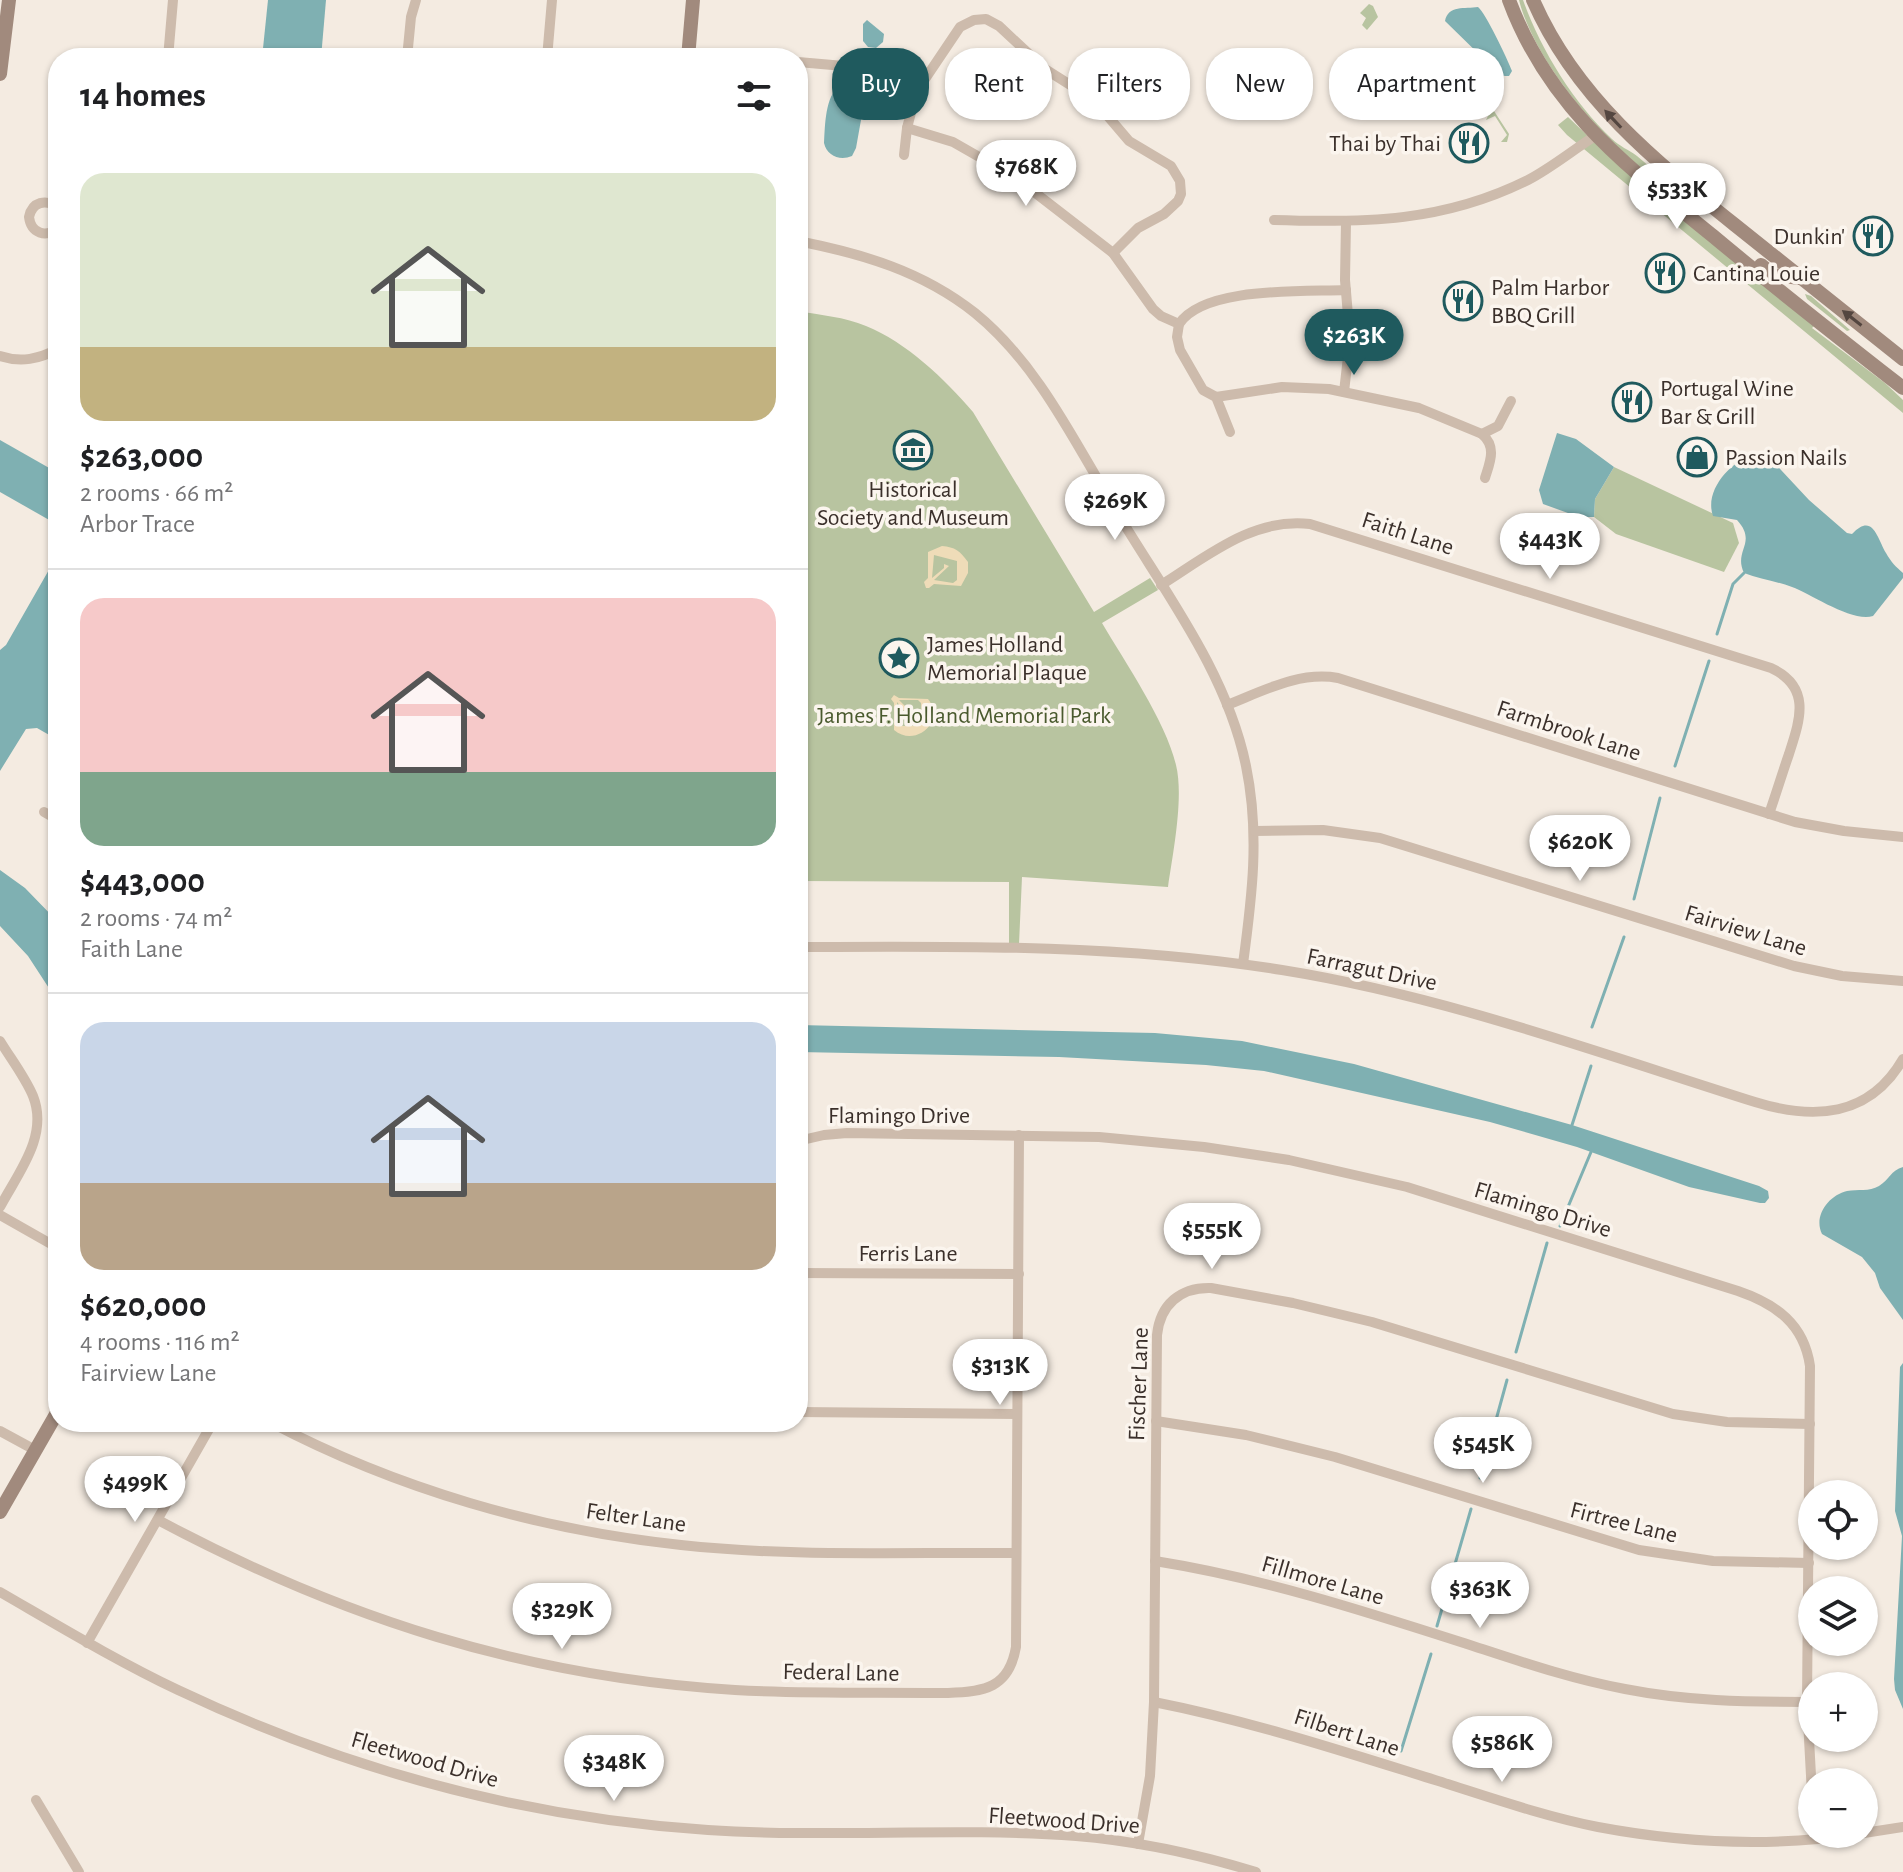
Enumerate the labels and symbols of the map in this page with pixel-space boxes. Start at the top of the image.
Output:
one-way arrow [1604,110,1622,129]
restaurant icon: Thai by Thai [1448,122,1490,164]
place label: Thai by Thai [1329,132,1441,156]
pin: $768K [970,140,1082,208]
pin: $533K [1621,163,1733,231]
restaurant icon: Dunkin' [1852,215,1894,257]
place label: Dunkin' [1774,225,1845,249]
restaurant icon: Cantina Louie [1644,252,1686,294]
place label: Cantina Louie [1693,262,1820,286]
place label: Palm Harbor BBQ Grill [1491,276,1609,328]
restaurant icon: Palm Harbor BBQ Grill [1442,280,1484,322]
pin: $263K [1298,309,1410,377]
one-way arrow [1842,311,1862,327]
place label: Portugal Wine Bar & Grill [1660,377,1794,429]
restaurant icon: Portugal Wine Bar & Grill [1611,381,1653,423]
museum icon: Historical Society and Museum [892,429,934,471]
shop icon: Passion Nails [1676,436,1718,478]
place label: Passion Nails [1725,446,1847,470]
pin: $269K [1059,474,1171,542]
place label: Historical Society and Museum [817,478,1009,530]
street label: Faith Lane [1359,508,1457,560]
pin: $443K [1494,513,1606,581]
place label: James Holland Memorial Plaque [927,633,1087,685]
place icon: James Holland Memorial Plaque [878,637,920,679]
street label: Farmbrook Lane [1494,696,1644,766]
park label: James F. Holland Memorial Park [817,704,1111,728]
pin: $620K [1524,815,1636,883]
street label: Fairview Lane [1682,901,1810,961]
street label: Farragut Drive [1305,944,1439,995]
street label: Flamingo Drive [828,1104,970,1128]
street label: Flamingo Drive [1471,1178,1614,1242]
pin: $555K [1156,1203,1268,1271]
street label: Ferris Lane [858,1242,958,1266]
street label: Fischer Lane [1125,1327,1153,1441]
pin: $313K [944,1339,1056,1407]
pin: $545K [1427,1417,1539,1485]
pin: $499K [79,1456,191,1524]
street label: Firtree Lane [1568,1498,1680,1548]
street label: Felter Lane [584,1499,688,1537]
street label: Fillmore Lane [1259,1552,1387,1610]
pin: $363K [1424,1562,1536,1630]
pin: $329K [506,1583,618,1651]
street label: Federal Lane [782,1660,900,1686]
street label: Filbert Lane [1291,1705,1402,1761]
pin: $586K [1446,1716,1558,1784]
street label: Fleetwood Drive [348,1728,501,1792]
pin: $348K [558,1735,670,1803]
street label: Fleetwood Drive [987,1804,1140,1838]

